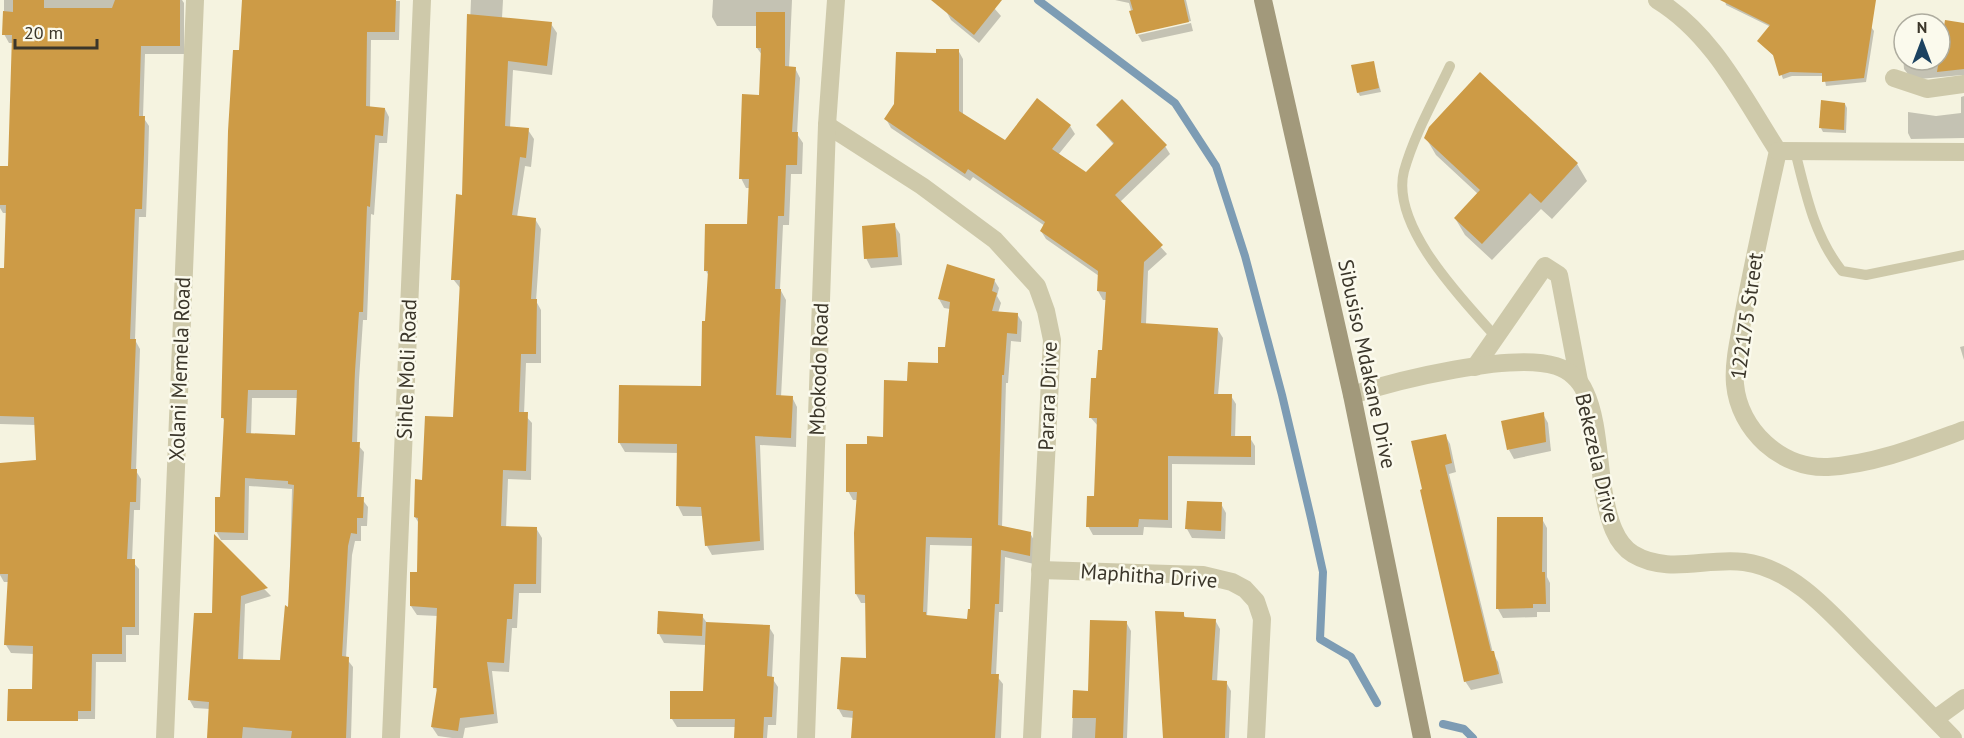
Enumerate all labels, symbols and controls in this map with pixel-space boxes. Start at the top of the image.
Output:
scale bar [15,12,98,50]
north arrow [1892,12,1952,72]
text: N [1917,17,1927,37]
text: 20 m [24,21,63,44]
street label: 122175 Street [1724,251,1769,381]
street label: Sibusiso Mdakane Drive [1332,257,1403,471]
street label: Xolani Memela Road [163,277,196,461]
street label: Sihle Moli Road [391,298,422,440]
street label: Mbokodo Road [803,302,834,436]
street label: Parara Drive [1032,341,1063,451]
street label: Bekezela Drive [1569,390,1626,525]
street label: Maphitha Drive [1080,557,1218,594]

